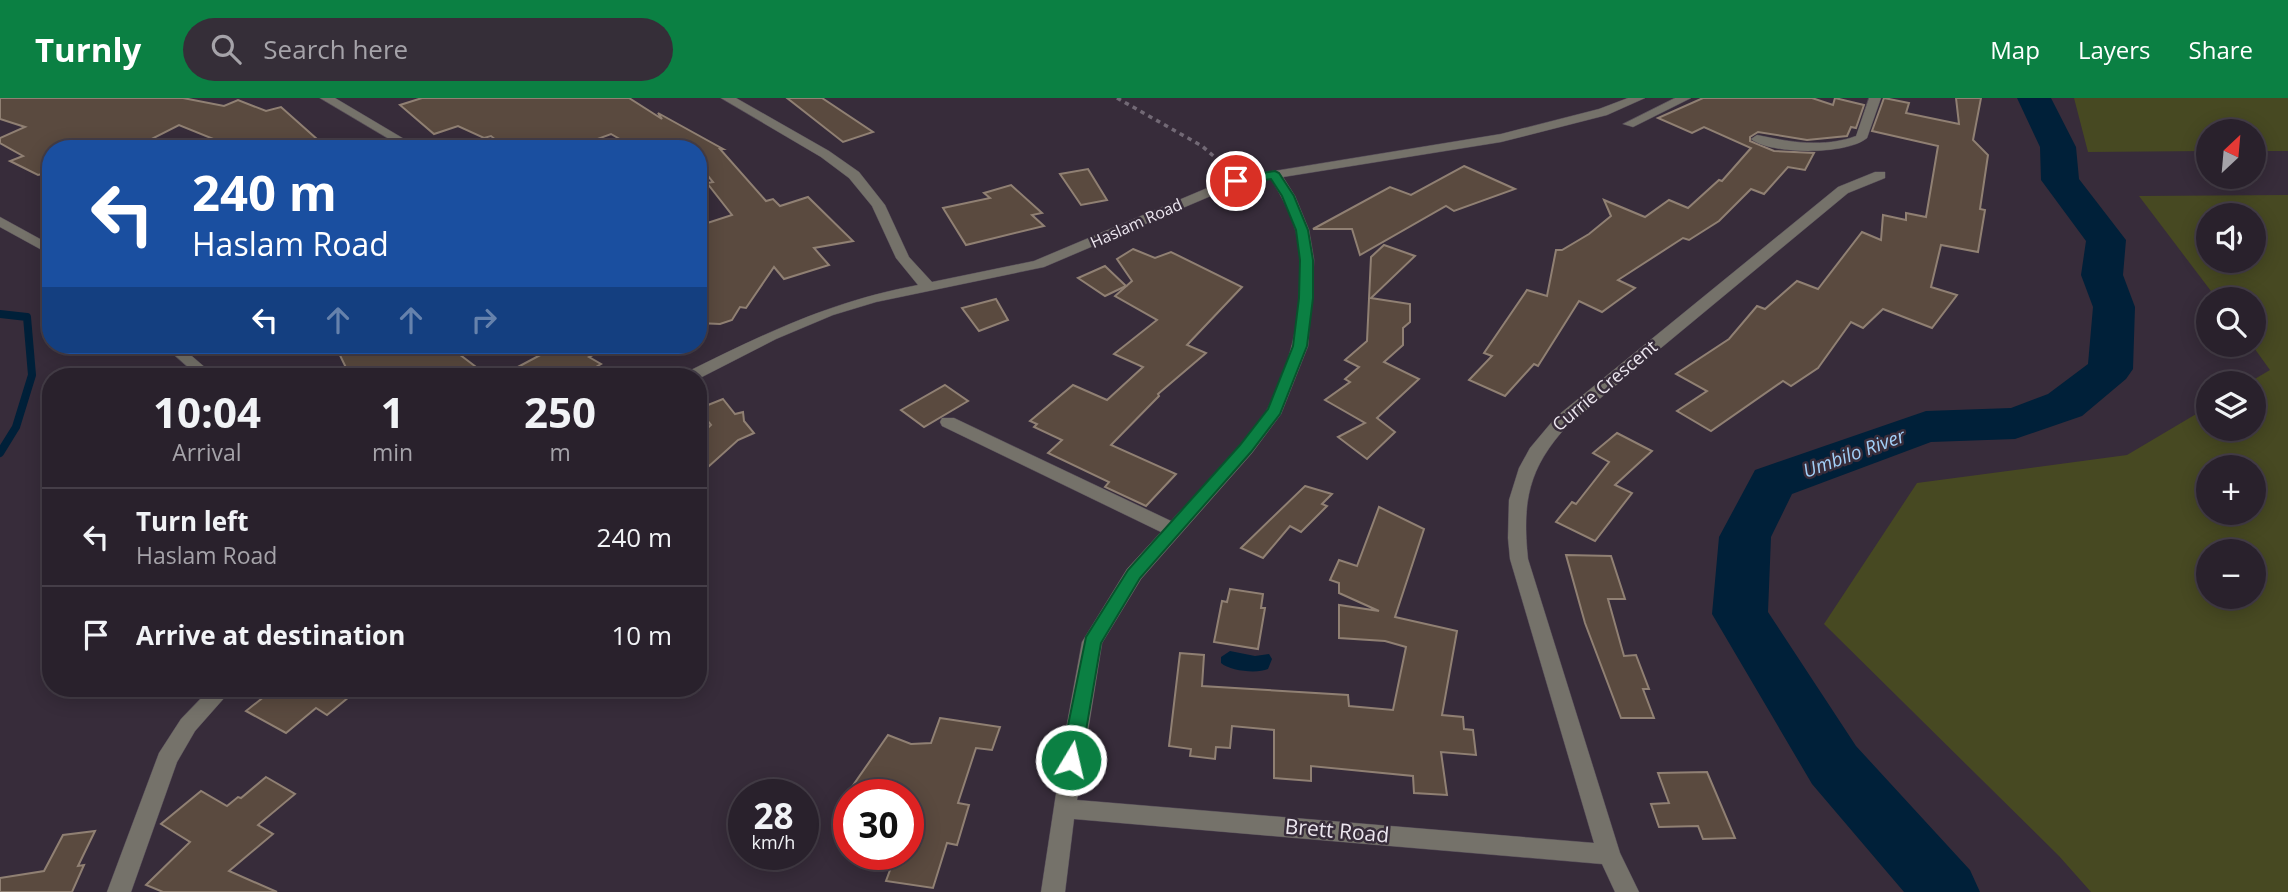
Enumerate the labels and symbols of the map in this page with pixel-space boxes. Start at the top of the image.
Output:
north arrow [2196,119,2266,189]
pin [1206,151,1266,211]
street label: Haslam Road [1087,193,1185,253]
street label: Currie Crescent [1547,334,1662,436]
water label: Umbilo River [1799,422,1910,484]
position arrow [1034,723,1108,797]
speed limit sign: 30 [833,779,924,870]
street label: Brett Road [1284,812,1390,849]

